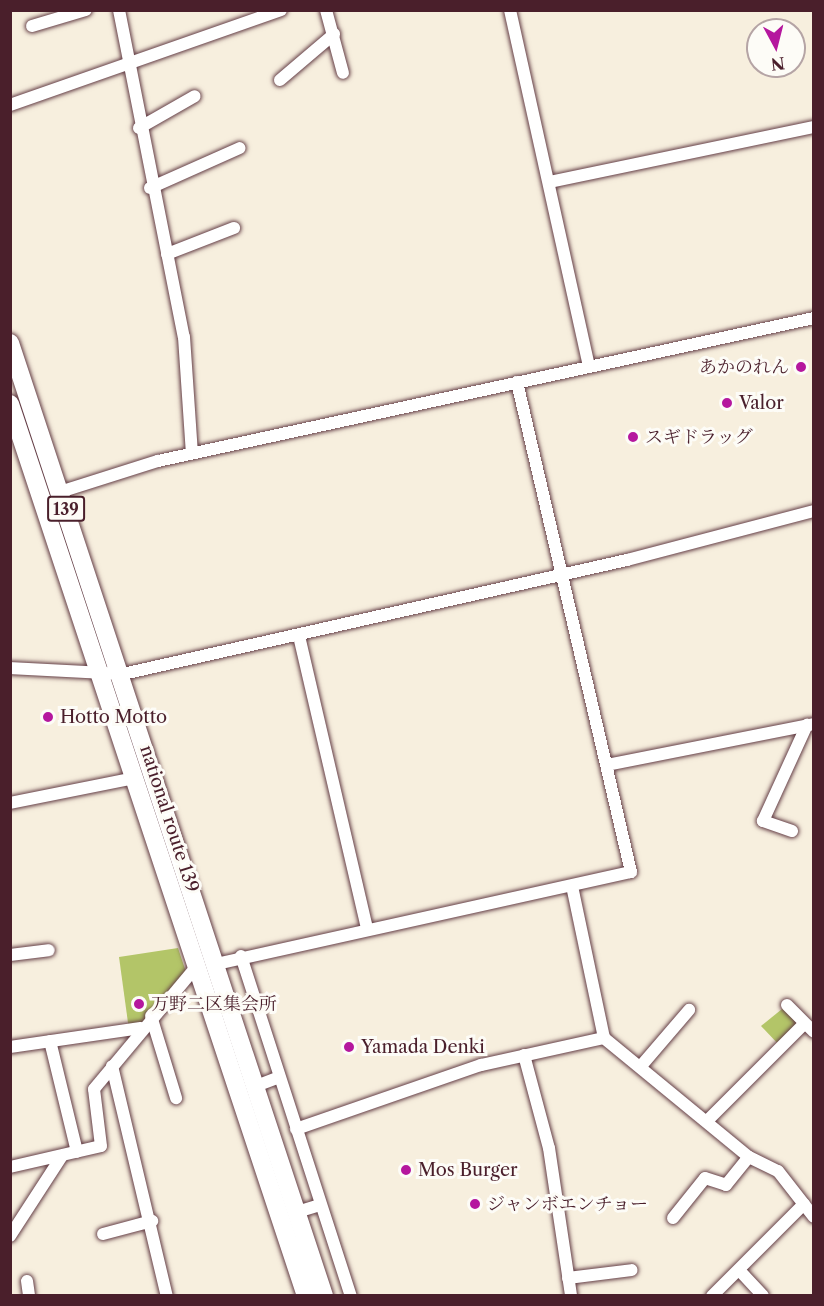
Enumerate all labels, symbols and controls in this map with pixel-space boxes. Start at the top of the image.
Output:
north arrow [746,18,806,78]
text: N [770,53,786,75]
place label: あかのれん [699,356,789,378]
marker: あかのれん [794,360,808,374]
place label: Valor [739,392,784,414]
marker: Valor [720,396,734,410]
place label: スギドラッグ [645,426,753,448]
marker: スギドラッグ [626,430,640,444]
road number: 139 [46,496,86,522]
place label: Hotto Motto [60,706,167,728]
marker: Hotto Motto [41,710,55,724]
street label: national route 139 [135,743,203,895]
place label: 万野二区集会所 [151,993,277,1015]
marker: 万野二区集会所 [132,997,146,1011]
place label: Yamada Denki [361,1036,485,1058]
marker: Yamada Denki [342,1040,356,1054]
place label: Mos Burger [418,1159,518,1181]
marker: Mos Burger [399,1163,413,1177]
place label: ジャンボエンチョー [487,1193,649,1215]
marker: ジャンボエンチョー [468,1197,482,1211]

